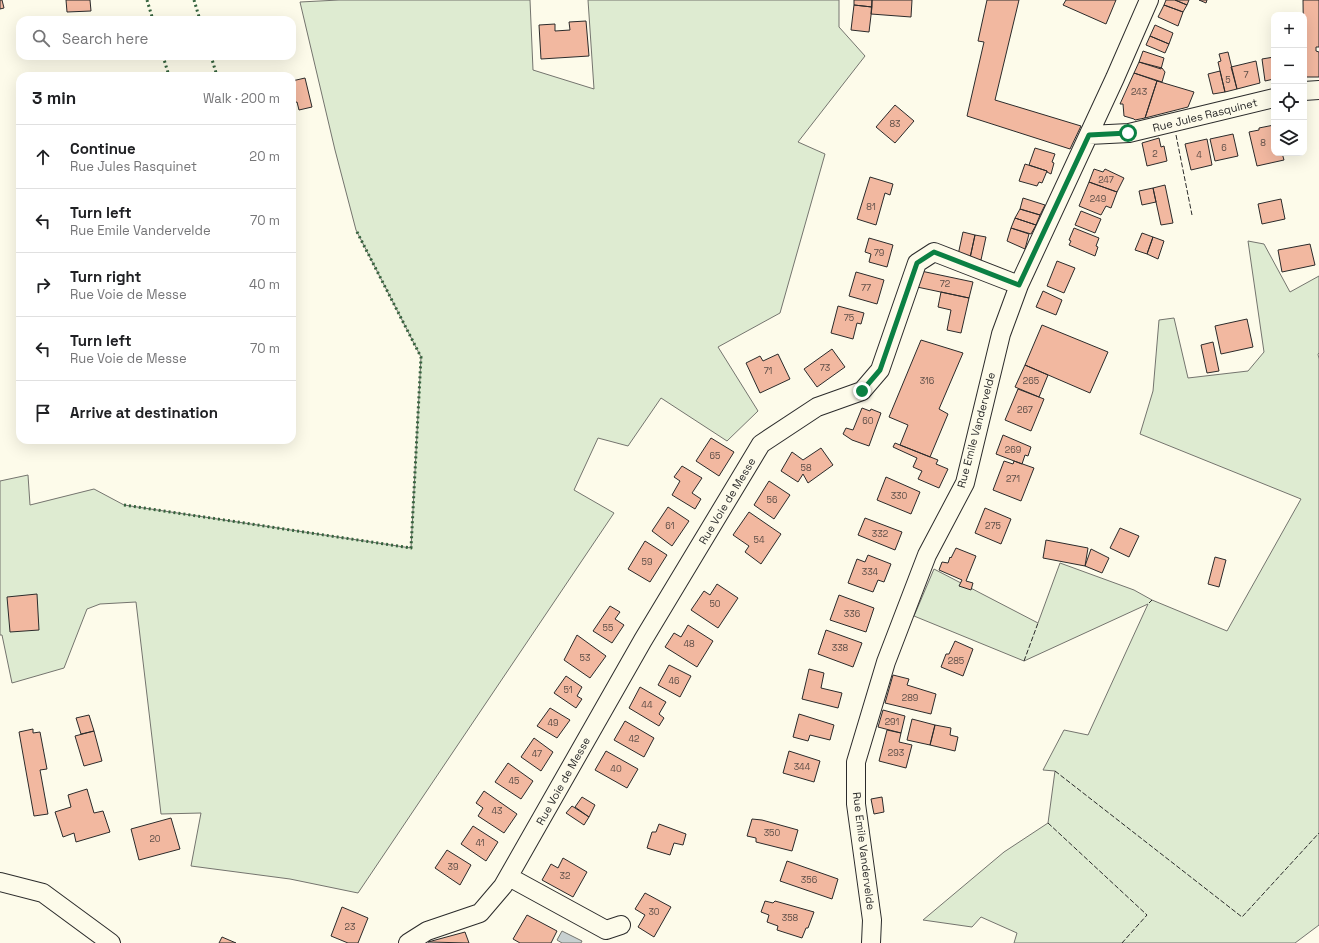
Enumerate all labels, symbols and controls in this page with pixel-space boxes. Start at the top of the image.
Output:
map controls [1271,12,1307,156]
button: + [1271,12,1307,48]
search box [16,16,296,60]
icon: search [30,27,52,49]
text: Search here [62,29,148,48]
button: − [1271,48,1307,84]
house number: 7 [1243,69,1249,81]
house number: 5 [1225,74,1231,86]
button: locate [1271,84,1307,120]
house number: 243 [1131,86,1147,98]
text: 3 min [32,87,76,109]
text: Walk · 200 m [203,90,280,107]
street label: Rue Jules Rasquinet [1151,95,1259,135]
house number: 83 [889,118,901,130]
button: layers [1271,120,1307,156]
route start [1119,124,1137,142]
house number: 8 [1260,137,1266,149]
text: Continue [70,139,136,158]
house number: 6 [1221,142,1227,154]
icon: ahead [32,146,54,168]
text: 20 m [249,148,280,165]
house number: 2 [1152,148,1158,160]
house number: 4 [1196,149,1202,161]
text: Rue Jules Rasquinet [70,158,197,175]
house number: 247 [1098,174,1114,186]
house number: 249 [1090,193,1106,205]
house number: 81 [866,201,876,213]
text: Turn left [70,203,132,222]
icon: left [32,210,54,232]
text: 70 m [250,212,280,229]
text: Rue Emile Vandervelde [70,222,211,239]
house number: 79 [874,247,884,259]
text: Turn right [70,267,141,286]
icon: right [32,274,54,296]
text: 40 m [249,276,280,293]
house number: 72 [940,278,950,290]
house number: 77 [861,282,871,294]
text: Rue Voie de Messe [70,286,187,303]
house number: 75 [844,312,854,324]
text: Turn left [70,331,132,350]
icon: left [32,338,54,360]
text: 70 m [250,340,280,357]
text: Rue Voie de Messe [70,350,187,367]
house number: 73 [820,362,830,374]
house number: 71 [764,365,773,377]
street label: Rue Emile Vandervelde [954,371,998,489]
house number: 316 [920,375,935,387]
house number: 265 [1023,375,1039,387]
route end [853,382,871,400]
icon: arrive [32,402,54,424]
text: Arrive at destination [70,403,218,422]
house number: 267 [1017,404,1033,416]
house number: 60 [862,415,874,427]
house number: 269 [1005,444,1021,456]
house number: 65 [710,450,720,462]
street label: Rue Voie de Messe [696,455,758,547]
house number: 58 [801,462,812,474]
house number: 271 [1006,473,1020,485]
house number: 330 [891,490,908,502]
house number: 56 [767,494,778,506]
house number: 61 [665,520,675,532]
house number: 275 [985,520,1001,532]
house number: 332 [872,528,888,540]
house number: 54 [753,534,765,546]
house number: 59 [642,556,652,568]
house number: 334 [862,566,879,578]
house number: 50 [709,598,721,610]
house number: 336 [844,608,861,620]
house number: 55 [603,622,613,634]
house number: 48 [683,638,695,650]
house number: 338 [832,642,849,654]
house number: 53 [580,652,590,664]
house number: 285 [948,655,964,667]
house number: 46 [668,675,680,687]
house number: 51 [563,684,573,696]
house number: 289 [902,692,918,704]
house number: 44 [641,699,653,711]
house number: 291 [885,716,900,728]
house number: 49 [547,717,559,729]
house number: 42 [628,733,640,745]
street label: Rue Voie de Messe [533,734,593,828]
house number: 293 [888,747,904,759]
house number: 47 [532,748,542,760]
house number: 344 [794,761,811,773]
house number: 40 [610,763,622,775]
house number: 45 [508,775,520,787]
street label: Rue Emile Vandervelde [850,791,878,911]
house number: 43 [491,805,503,817]
house number: 350 [764,827,781,839]
house number: 20 [149,833,161,845]
house number: 41 [475,837,485,849]
house number: 39 [448,861,458,873]
house number: 32 [560,870,570,882]
house number: 356 [801,874,818,886]
house number: 30 [648,906,660,918]
house number: 358 [782,912,799,924]
house number: 23 [345,921,355,933]

